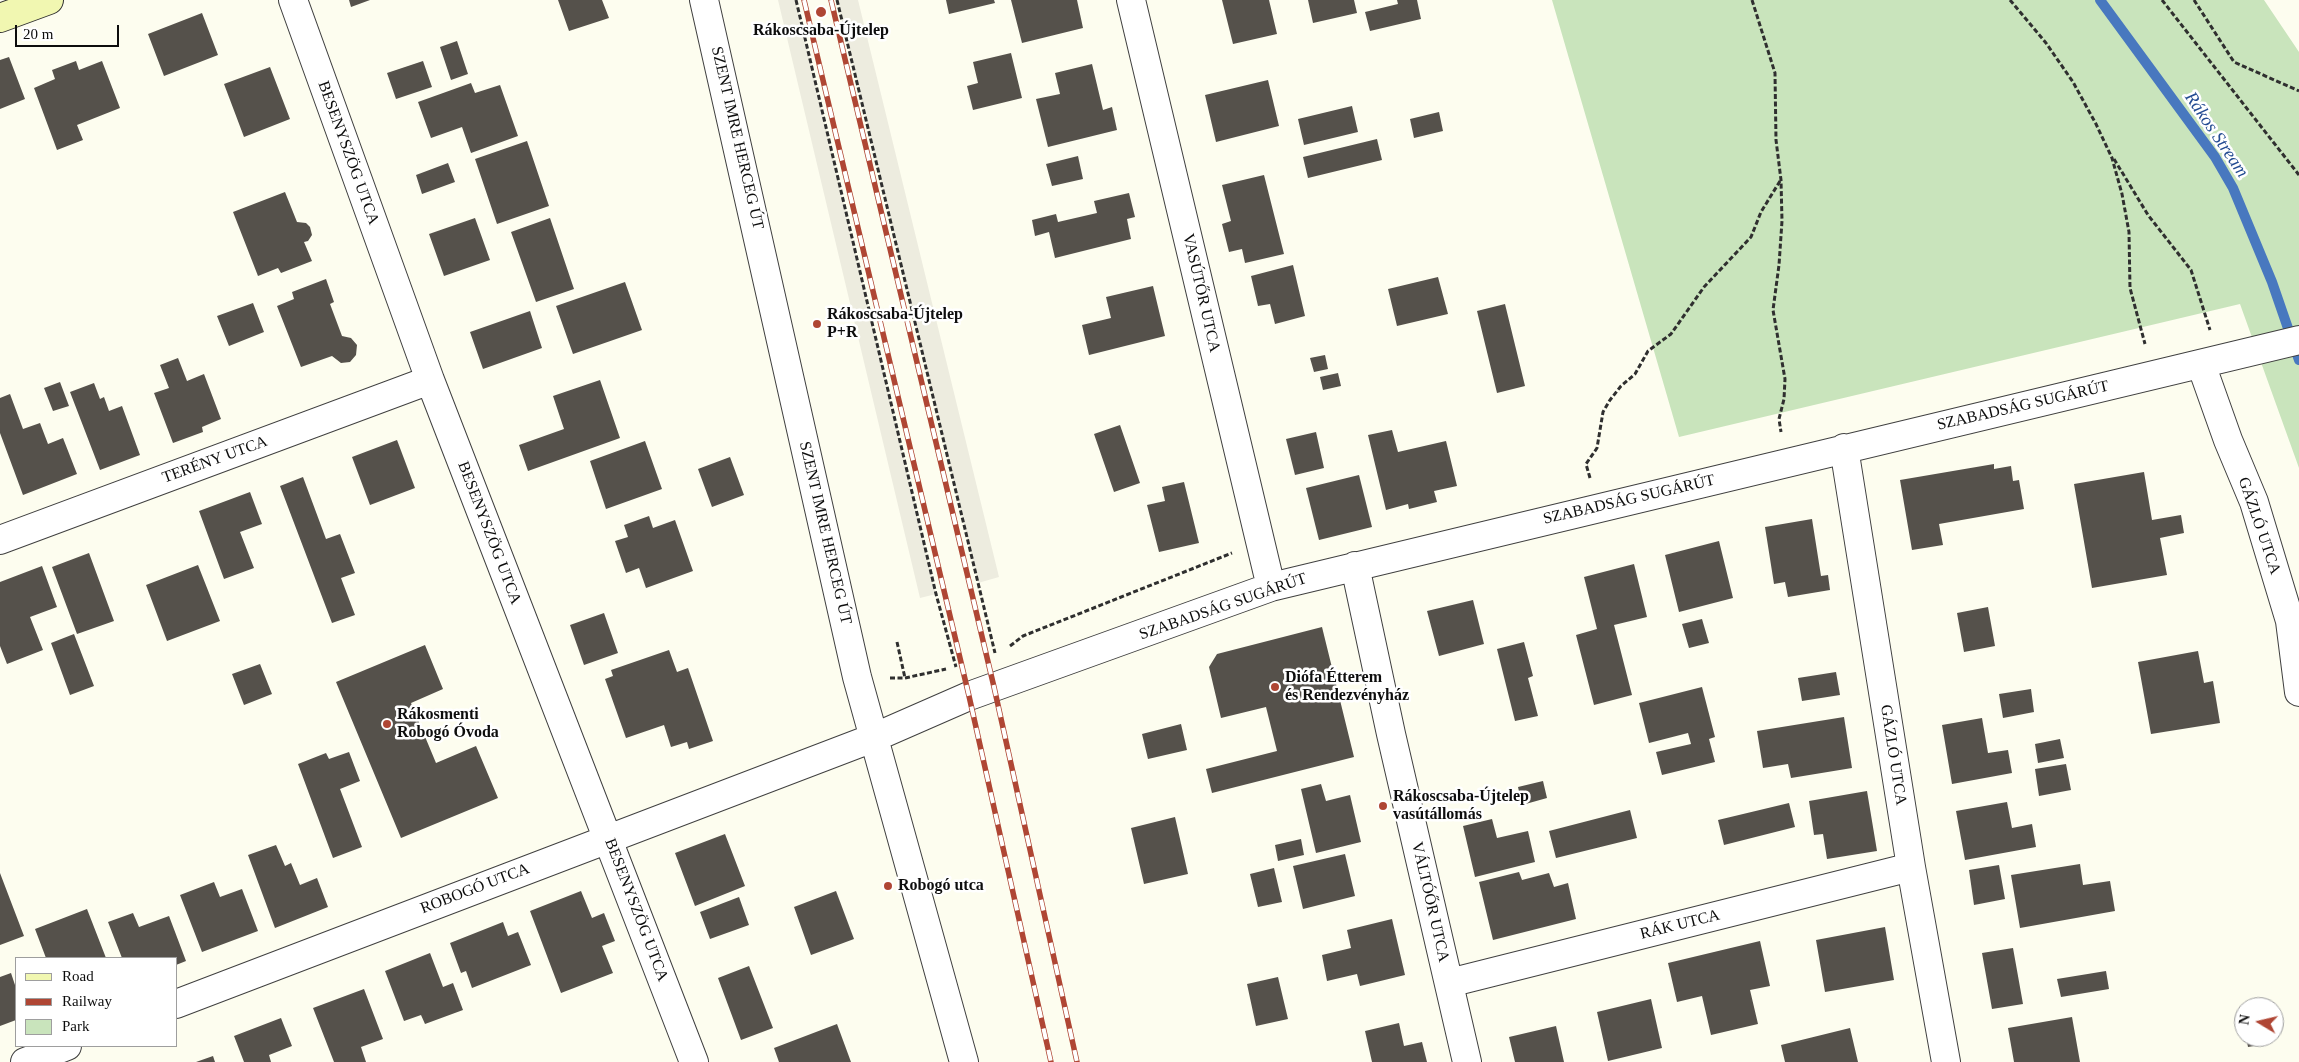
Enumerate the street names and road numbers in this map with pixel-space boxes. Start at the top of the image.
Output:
street label: SZENT IMRE HERCEG ÚT [707,45,767,231]
street label: BESENYSZÖG UTCA [313,79,383,227]
street label: VASÚTŐR UTCA [1178,232,1224,354]
street label: SZABADSÁG SUGÁRÚT [1935,377,2111,435]
street label: TERÉNY UTCA [160,432,270,488]
street label: SZENT IMRE HERCEG ÚT [795,440,855,626]
street label: BESENYSZÖG UTCA [453,459,525,607]
street label: SZABADSÁG SUGÁRÚT [1541,471,1717,529]
street label: GÁZLÓ UTCA [2233,475,2285,577]
street label: SZABADSÁG SUGÁRÚT [1137,569,1309,645]
street label: GÁZLÓ UTCA [1876,703,1910,807]
street label: BESENYSZÖG UTCA [600,836,672,984]
street label: VÁLTÓŐR UTCA [1407,840,1453,964]
street label: ROBOGÓ UTCA [418,859,532,919]
street label: RÁK UTCA [1638,906,1722,944]

